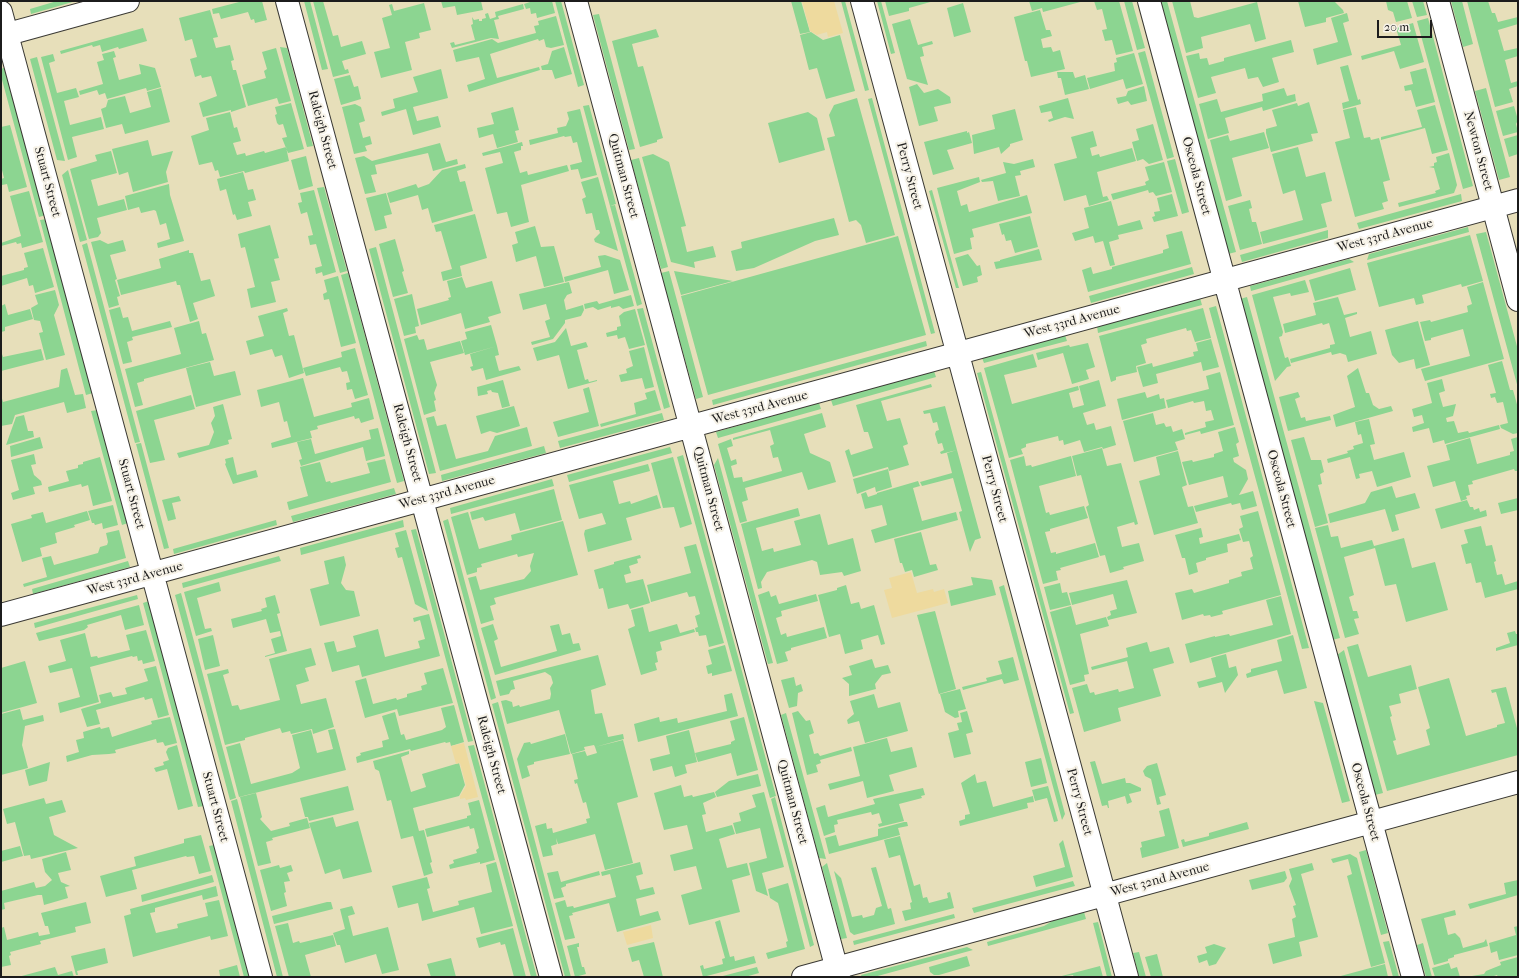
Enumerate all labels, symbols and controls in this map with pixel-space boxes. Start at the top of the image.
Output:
scale bar [1379,12,1434,38]
text: 20 m [1384,20,1409,34]
street label: Raleigh Street [304,89,340,171]
street label: Newton Street [1460,110,1496,192]
street label: Quitman Street [604,132,642,220]
street label: Osceola Street [1178,135,1214,217]
street label: Perry Street [893,141,925,211]
street label: Stuart Street [30,145,64,219]
street label: West 33rd Avenue [1335,216,1435,256]
street label: West 33rd Avenue [1022,302,1122,342]
street label: West 33rd Avenue [710,388,810,428]
street label: Raleigh Street [389,402,425,484]
street label: Quitman Street [689,445,727,533]
street label: Osceola Street [1263,448,1299,530]
street label: Perry Street [978,454,1010,524]
street label: Stuart Street [114,457,148,531]
street label: West 33rd Avenue [397,473,497,513]
street label: West 33rd Avenue [85,559,185,599]
street label: Raleigh Street [473,714,509,796]
street label: Quitman Street [773,758,811,846]
street label: Osceola Street [1347,761,1383,843]
street label: Perry Street [1063,767,1095,837]
street label: Stuart Street [198,770,232,844]
street label: West 32nd Avenue [1109,859,1211,901]

